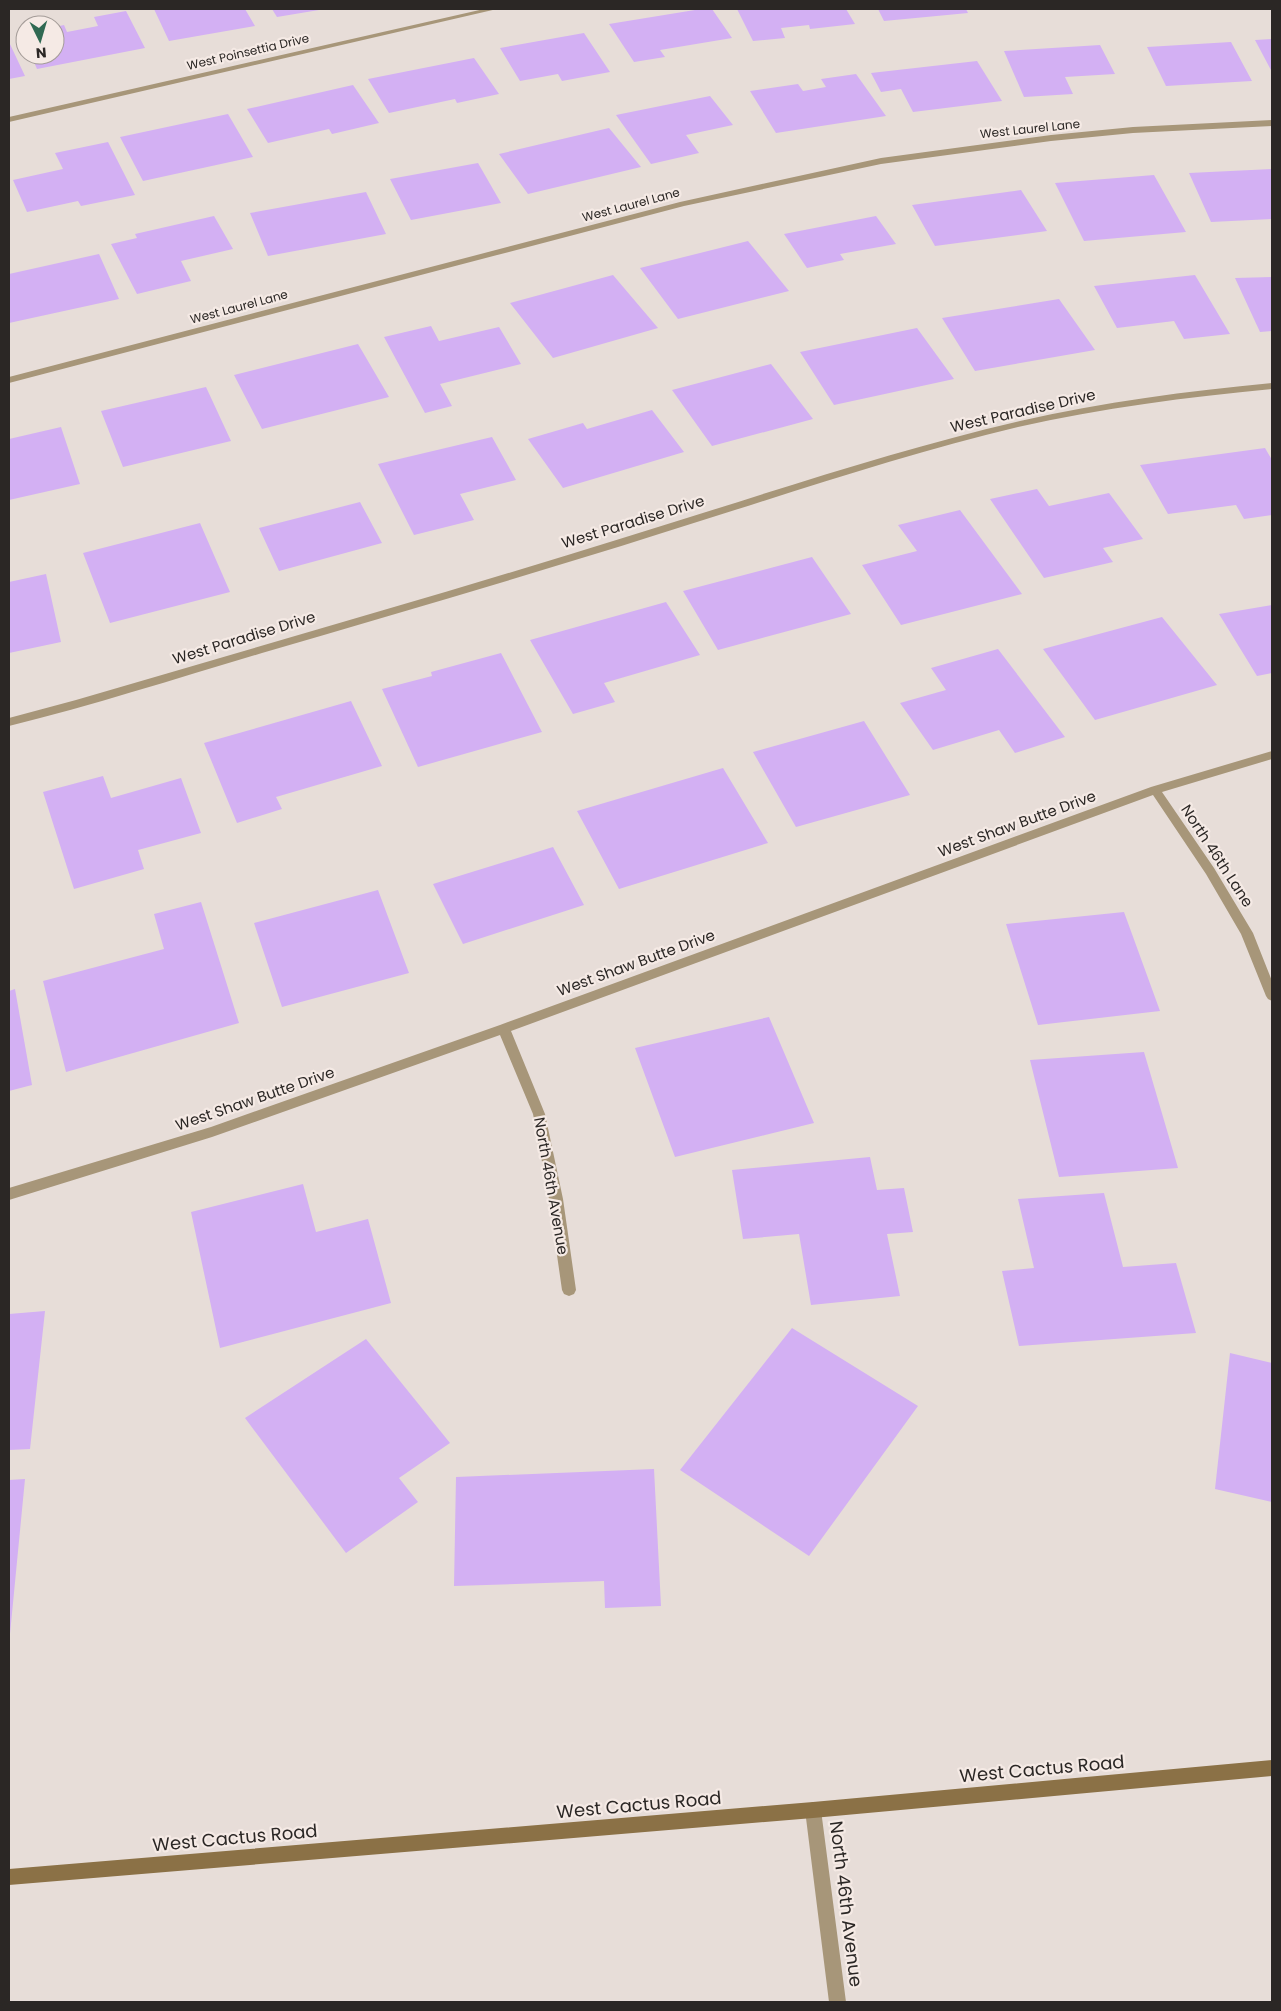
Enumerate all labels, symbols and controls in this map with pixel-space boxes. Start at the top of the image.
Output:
north arrow [15,15,65,65]
street label: West Poinsettia Drive [185,29,311,74]
text: N [35,43,47,63]
street label: West Laurel Lane [979,115,1081,142]
street label: West Laurel Lane [580,183,682,226]
street label: West Laurel Lane [188,285,290,328]
street label: West Paradise Drive [948,384,1098,437]
street label: West Paradise Drive [559,490,707,553]
street label: West Paradise Drive [170,606,318,669]
street label: West Shaw Butte Drive [935,785,1099,862]
street label: North 46th Lane [1176,800,1258,911]
street label: West Shaw Butte Drive [554,924,718,1001]
street label: West Shaw Butte Drive [173,1061,337,1136]
street label: North 46th Avenue [529,1116,574,1256]
street label: West Cactus Road [958,1749,1126,1788]
street label: West Cactus Road [555,1785,723,1824]
street label: West Cactus Road [151,1818,319,1857]
street label: North 46th Avenue [824,1820,869,1988]

